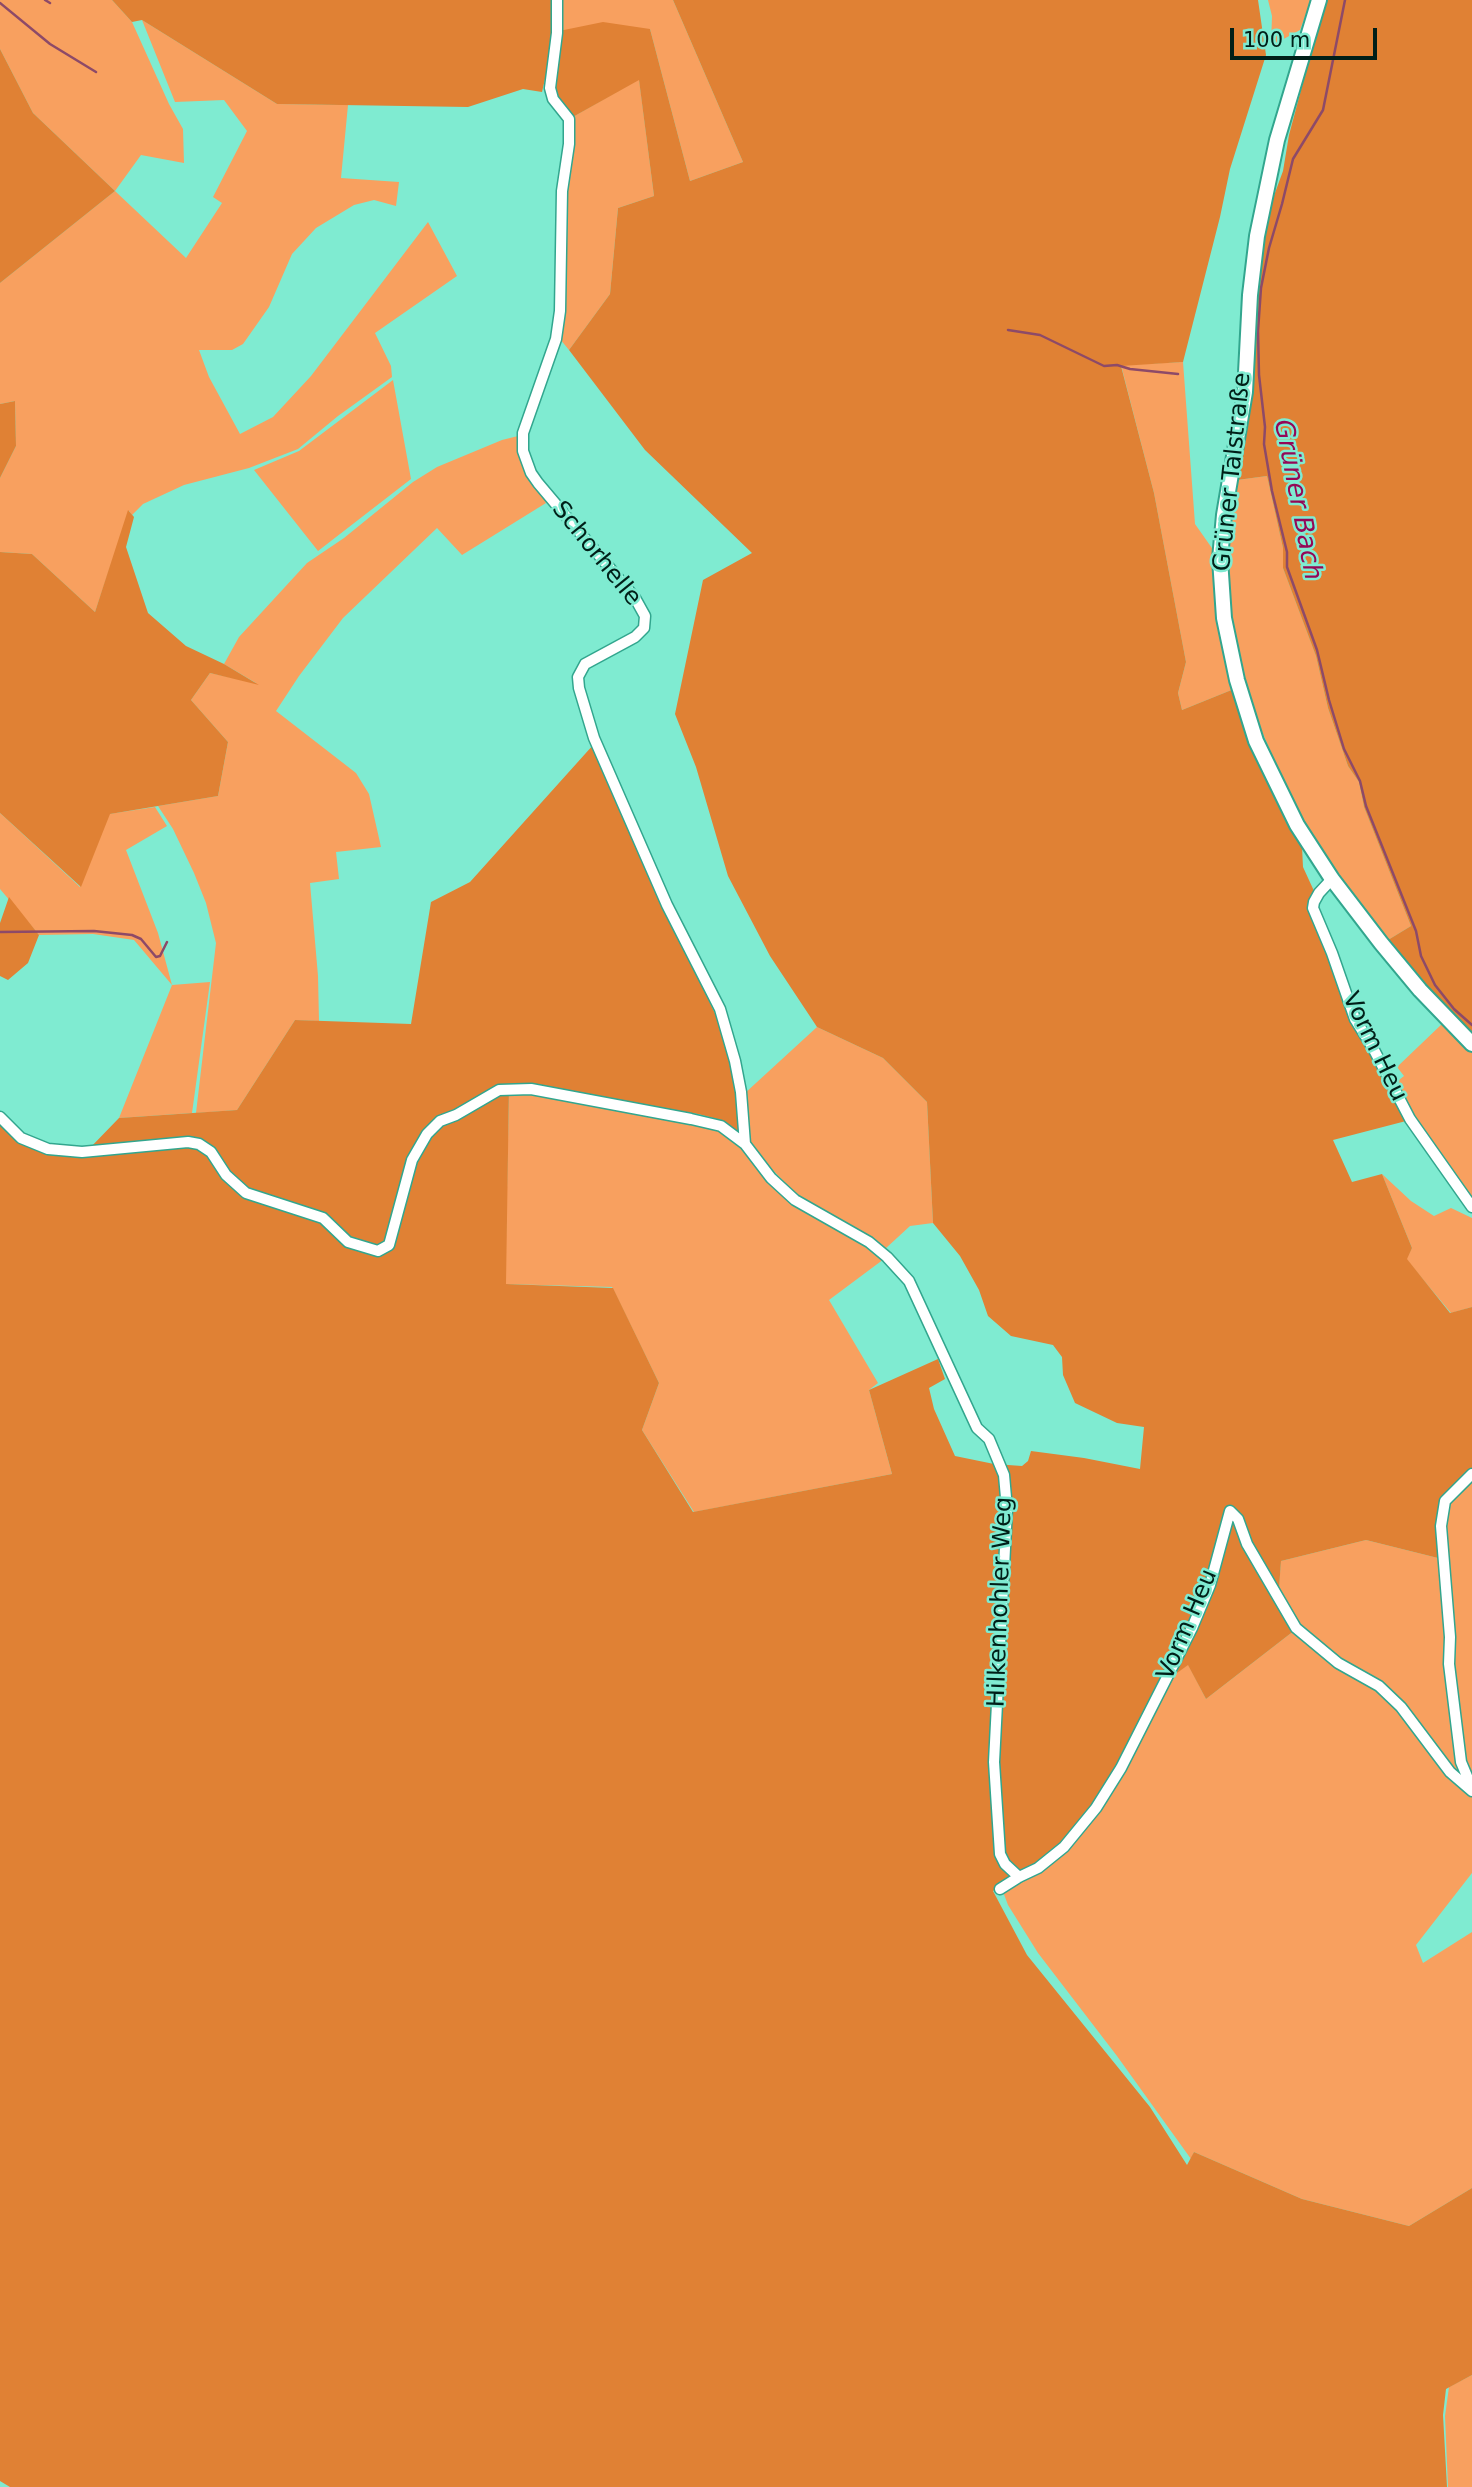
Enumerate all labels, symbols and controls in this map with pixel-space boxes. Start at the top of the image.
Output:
scale bar [1234,14,1381,58]
text: 100 m [1243,28,1310,52]
street label: Grüner Talstraße [1208,371,1258,573]
water label: Grüner Bach [1266,417,1328,583]
street label: Schorhelle [545,496,647,612]
street label: Vorm Heu [1335,988,1413,1106]
street label: Hilkenhohler Weg [983,1496,1019,1708]
street label: Vorm Heu [1152,1565,1224,1685]

